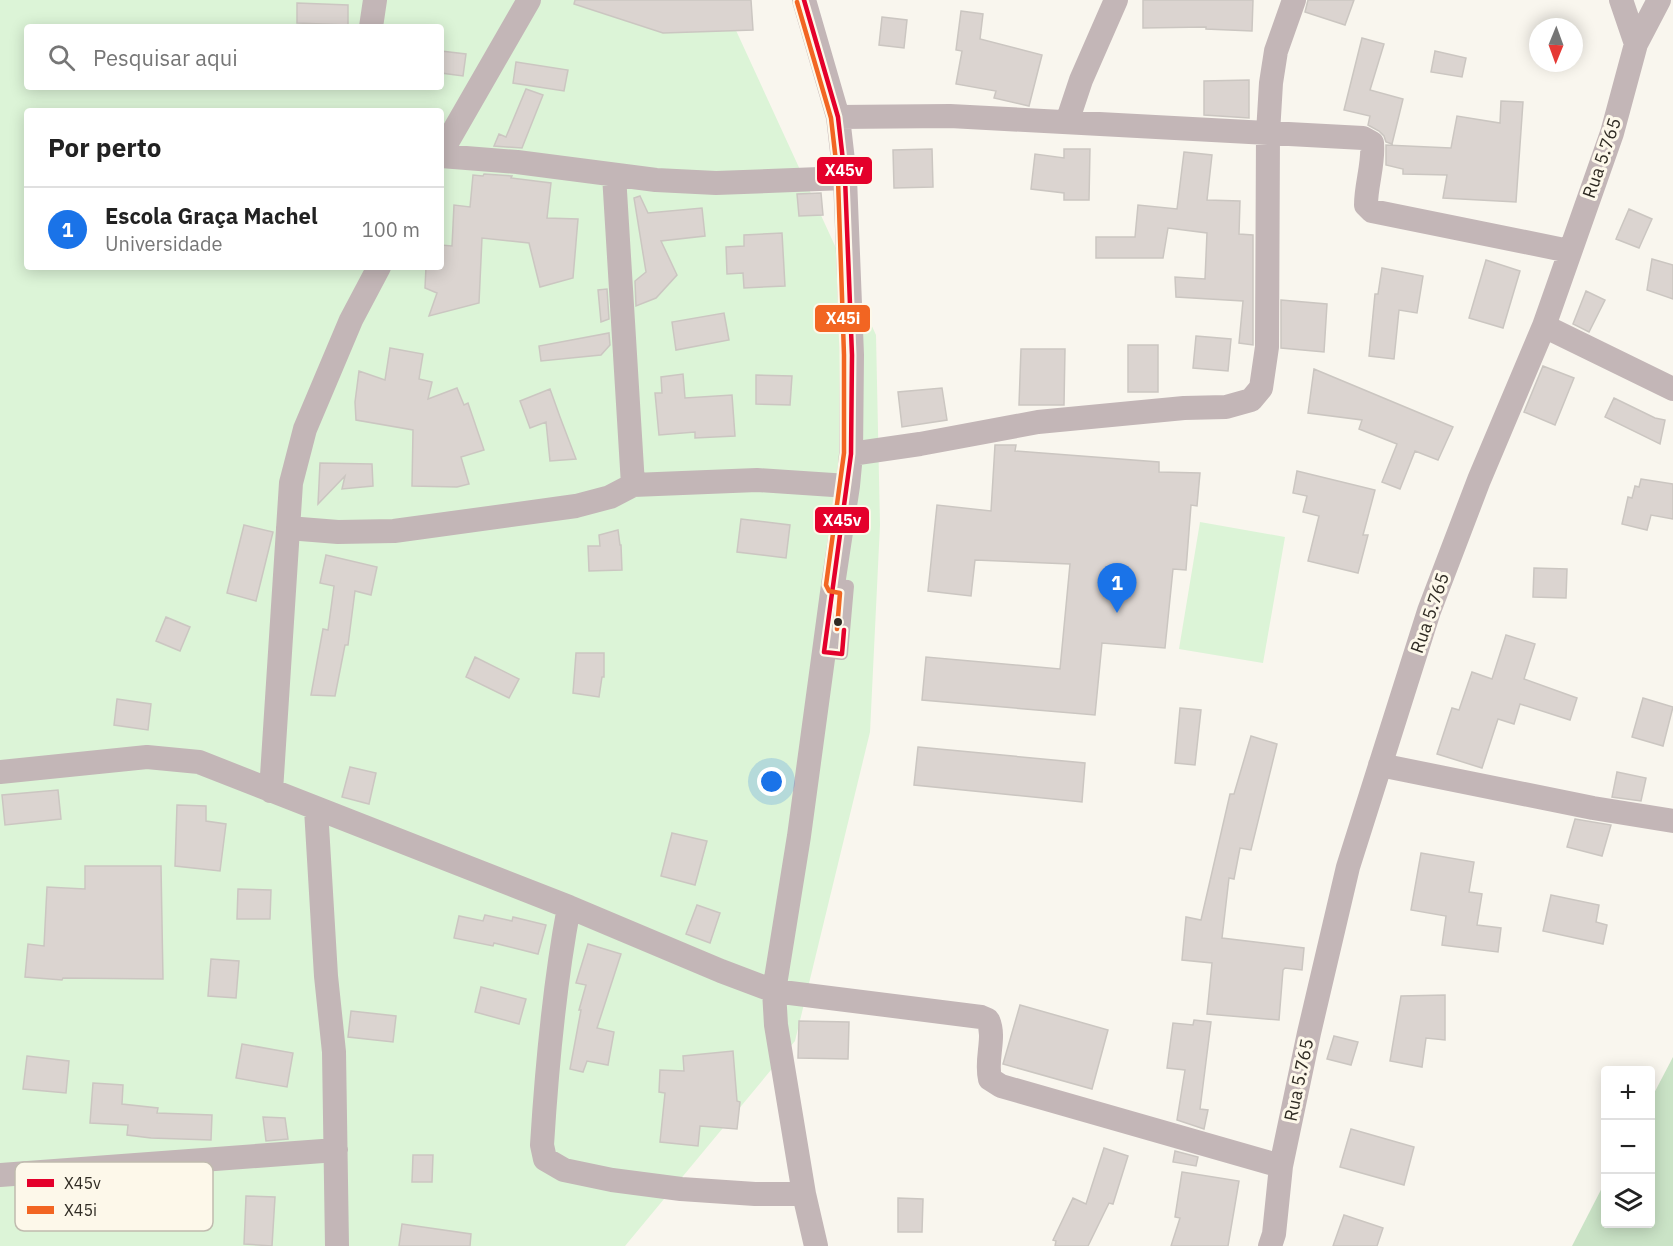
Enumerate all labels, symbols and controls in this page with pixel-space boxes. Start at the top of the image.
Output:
north arrow [1529,18,1583,72]
search box [24,24,444,90]
icon: search [45,41,78,74]
text: Pesquisar aqui [93,43,238,72]
street label: Rua 5.765 [1577,115,1626,201]
text: Por perto [48,130,161,164]
line badge: X45v [816,156,873,185]
text: X45v [825,160,864,180]
text: Escola Graça Machel [105,201,318,230]
text: 1 [62,216,74,243]
text: 100 m [362,216,420,243]
text: Universidade [105,230,223,257]
line badge: X45i [814,304,871,333]
text: X45i [826,308,860,328]
line badge: X45v [814,506,870,534]
text: X45v [823,510,862,530]
pin: 1 [1098,564,1136,613]
street label: Rua 5.765 [1405,570,1454,656]
unlabelled marker [832,616,844,628]
your location [757,767,786,796]
street label: Rua 5.765 [1279,1037,1318,1123]
map controls [1601,1066,1655,1228]
button: + [1601,1066,1655,1120]
button: − [1601,1120,1655,1174]
legend [15,1162,213,1231]
text: X45v [64,1173,101,1193]
button: layers [1601,1174,1655,1228]
text: X45i [64,1200,97,1220]

